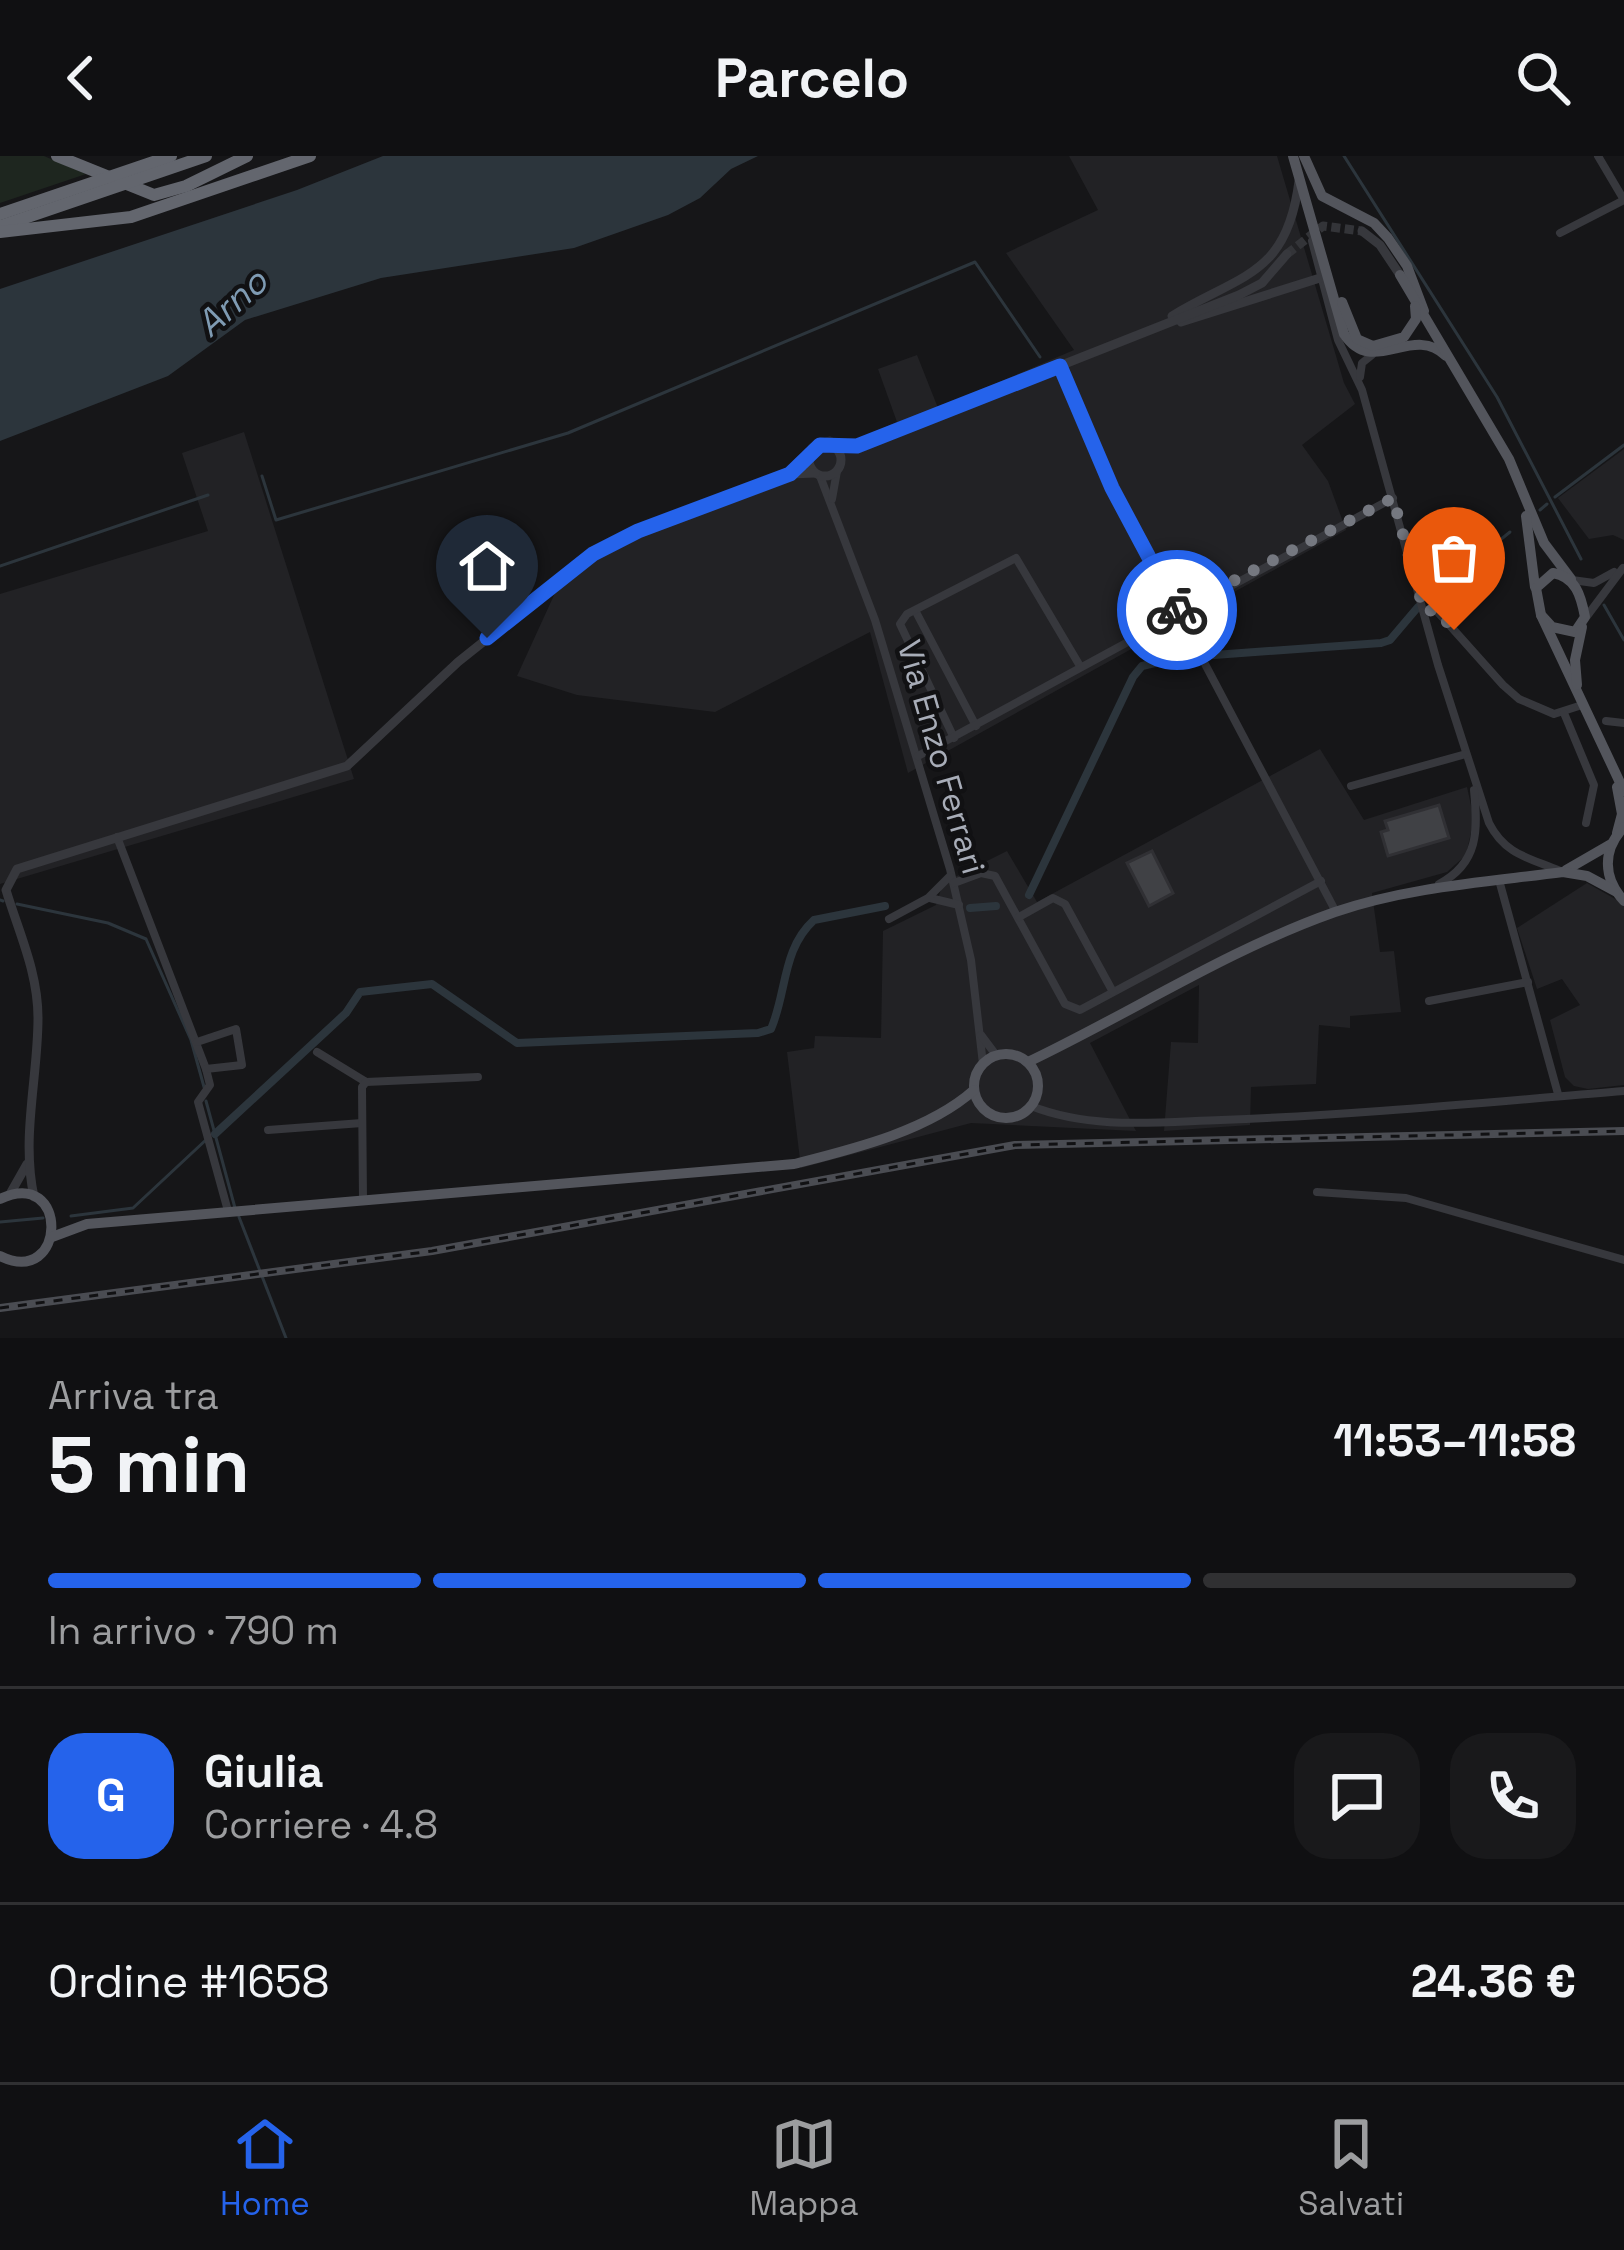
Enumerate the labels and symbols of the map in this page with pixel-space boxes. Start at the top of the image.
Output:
water label: Arno [187,258,279,347]
pin [1403,507,1505,630]
pin [436,515,538,638]
courier [1117,550,1237,670]
street label: Via Enzo Ferrari [888,635,994,879]

